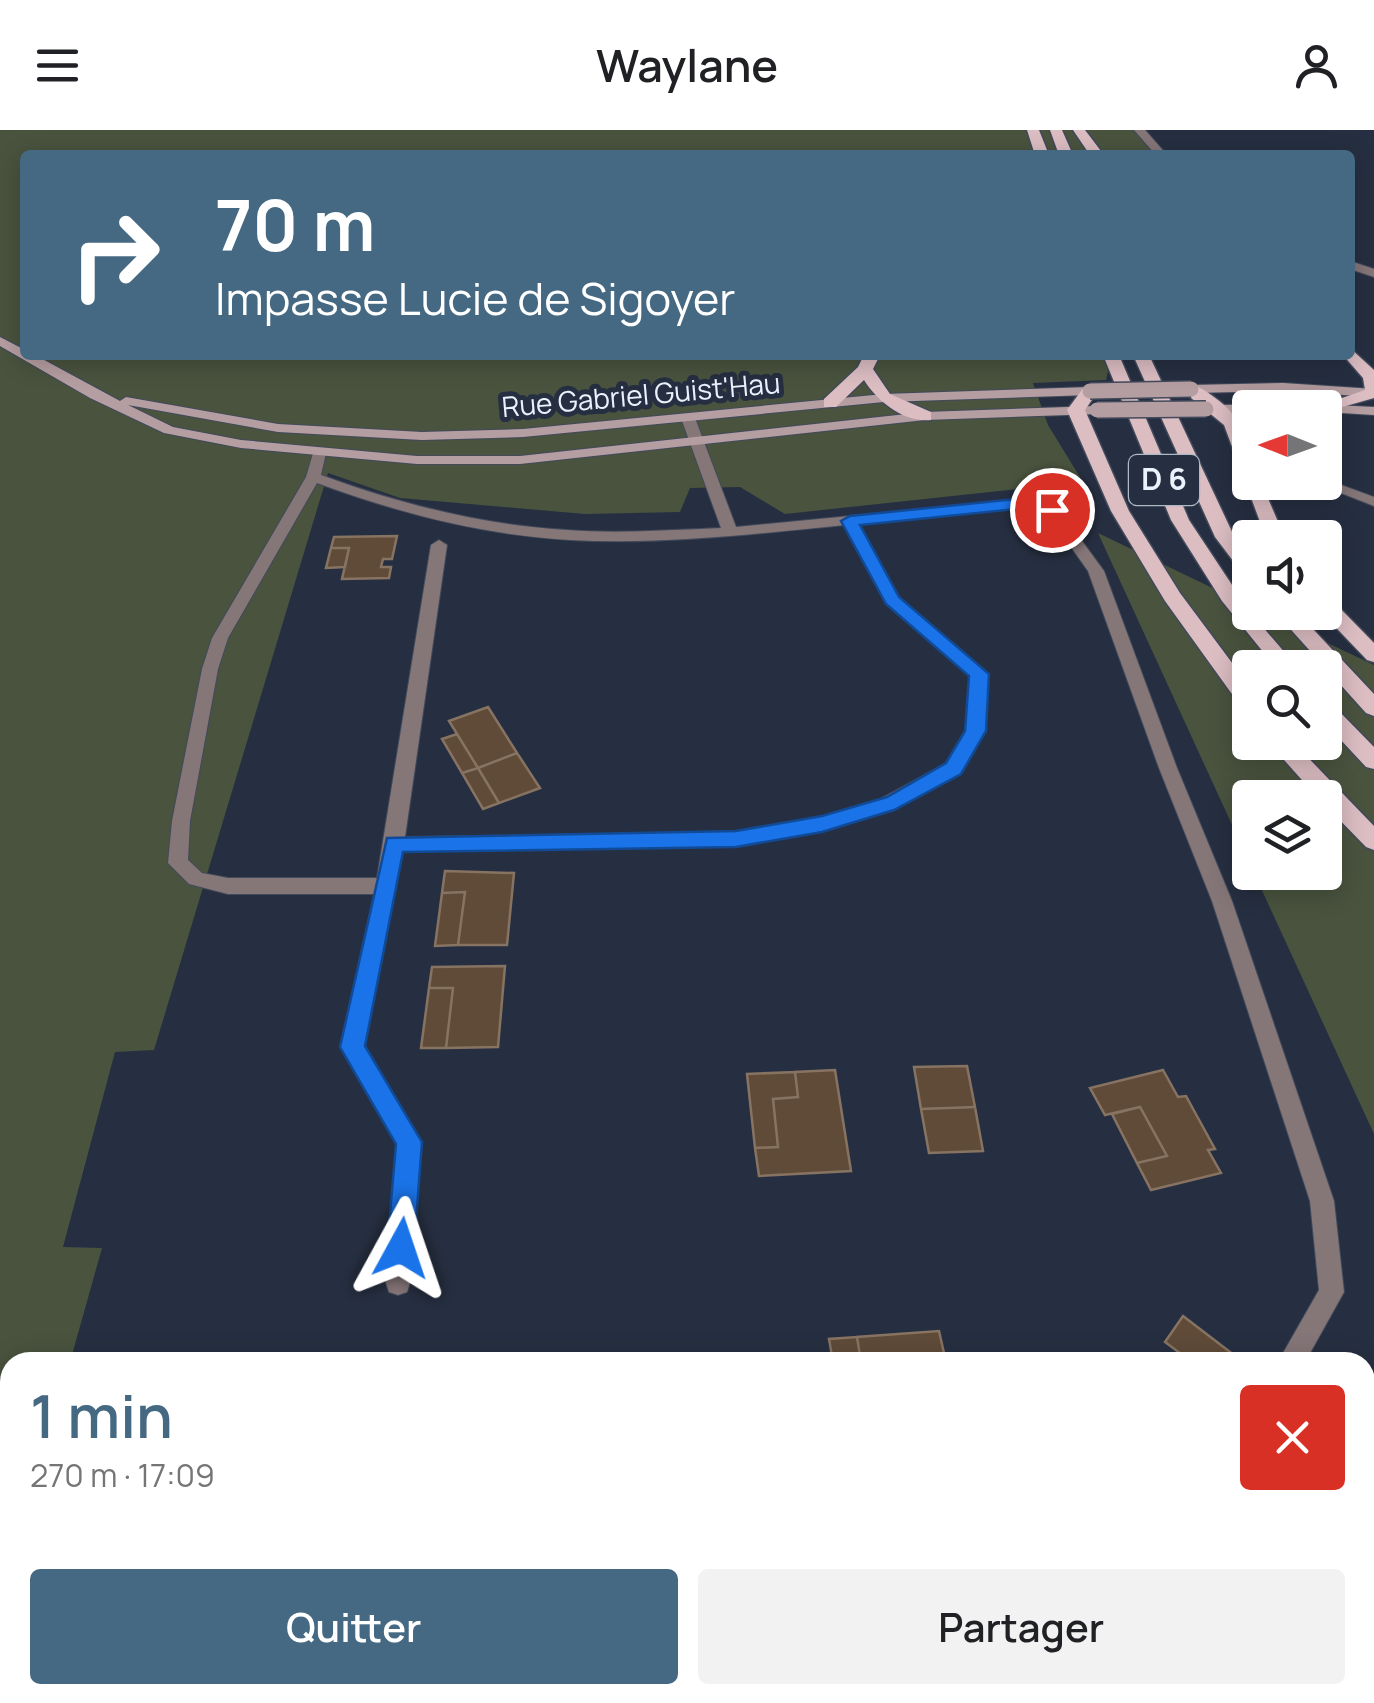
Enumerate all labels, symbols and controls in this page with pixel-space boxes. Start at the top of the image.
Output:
text: Waylane [596,34,778,96]
icon: menu [30,38,85,93]
icon: person [1289,38,1344,93]
text: 70 m [215,176,375,272]
icon: right [50,190,180,320]
text: Impasse Lucie de Sigoyer [215,267,736,329]
street label: Rue Gabriel Guist'Hau [500,363,782,425]
north arrow [1232,390,1342,500]
map controls [1232,390,1342,890]
road number: D 6 [1129,455,1199,505]
pin [1010,468,1095,553]
icon: arrive [1025,483,1080,538]
button: sound [1232,520,1342,630]
button: search [1232,650,1342,760]
button: layers [1232,780,1342,890]
position arrow [349,1196,453,1300]
text: 1 min [30,1374,173,1456]
button: close [1240,1385,1345,1490]
text: 270 m · 17:09 [30,1453,215,1497]
button: Quitter [30,1569,678,1684]
button: Partager [698,1569,1345,1684]

